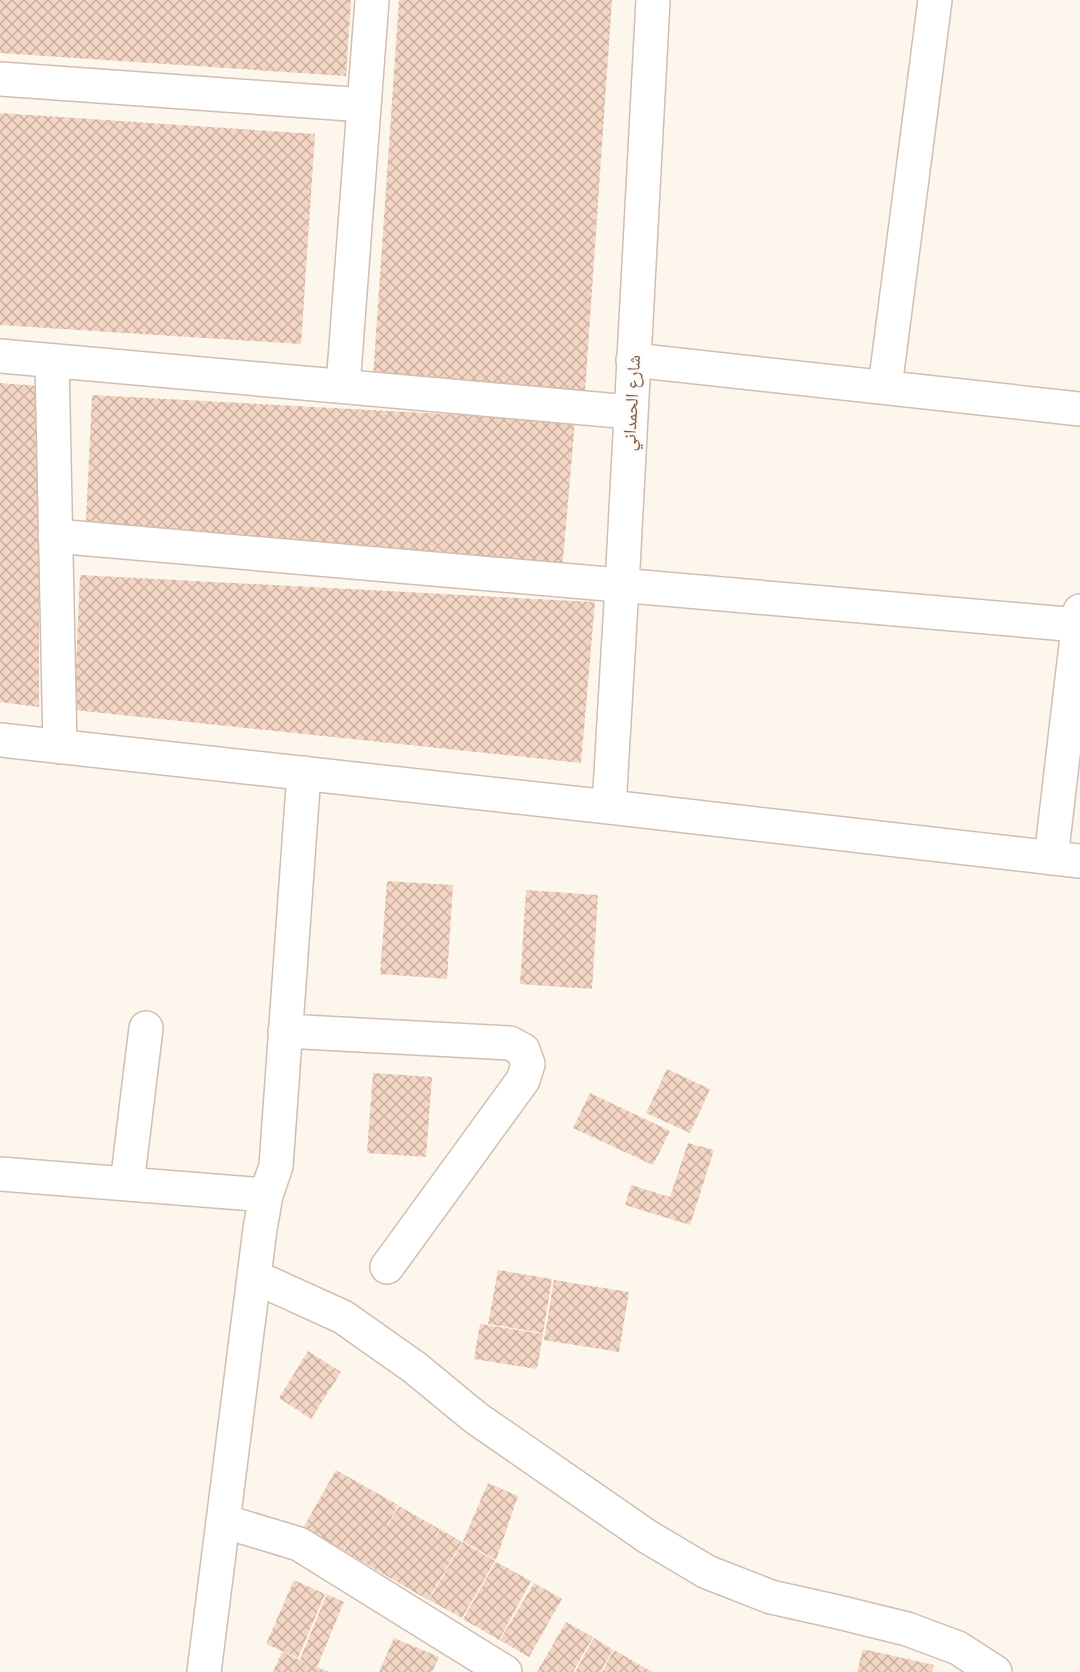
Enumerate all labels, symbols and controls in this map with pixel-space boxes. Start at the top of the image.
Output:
street label: شارع الحمداني [617,354,649,452]

